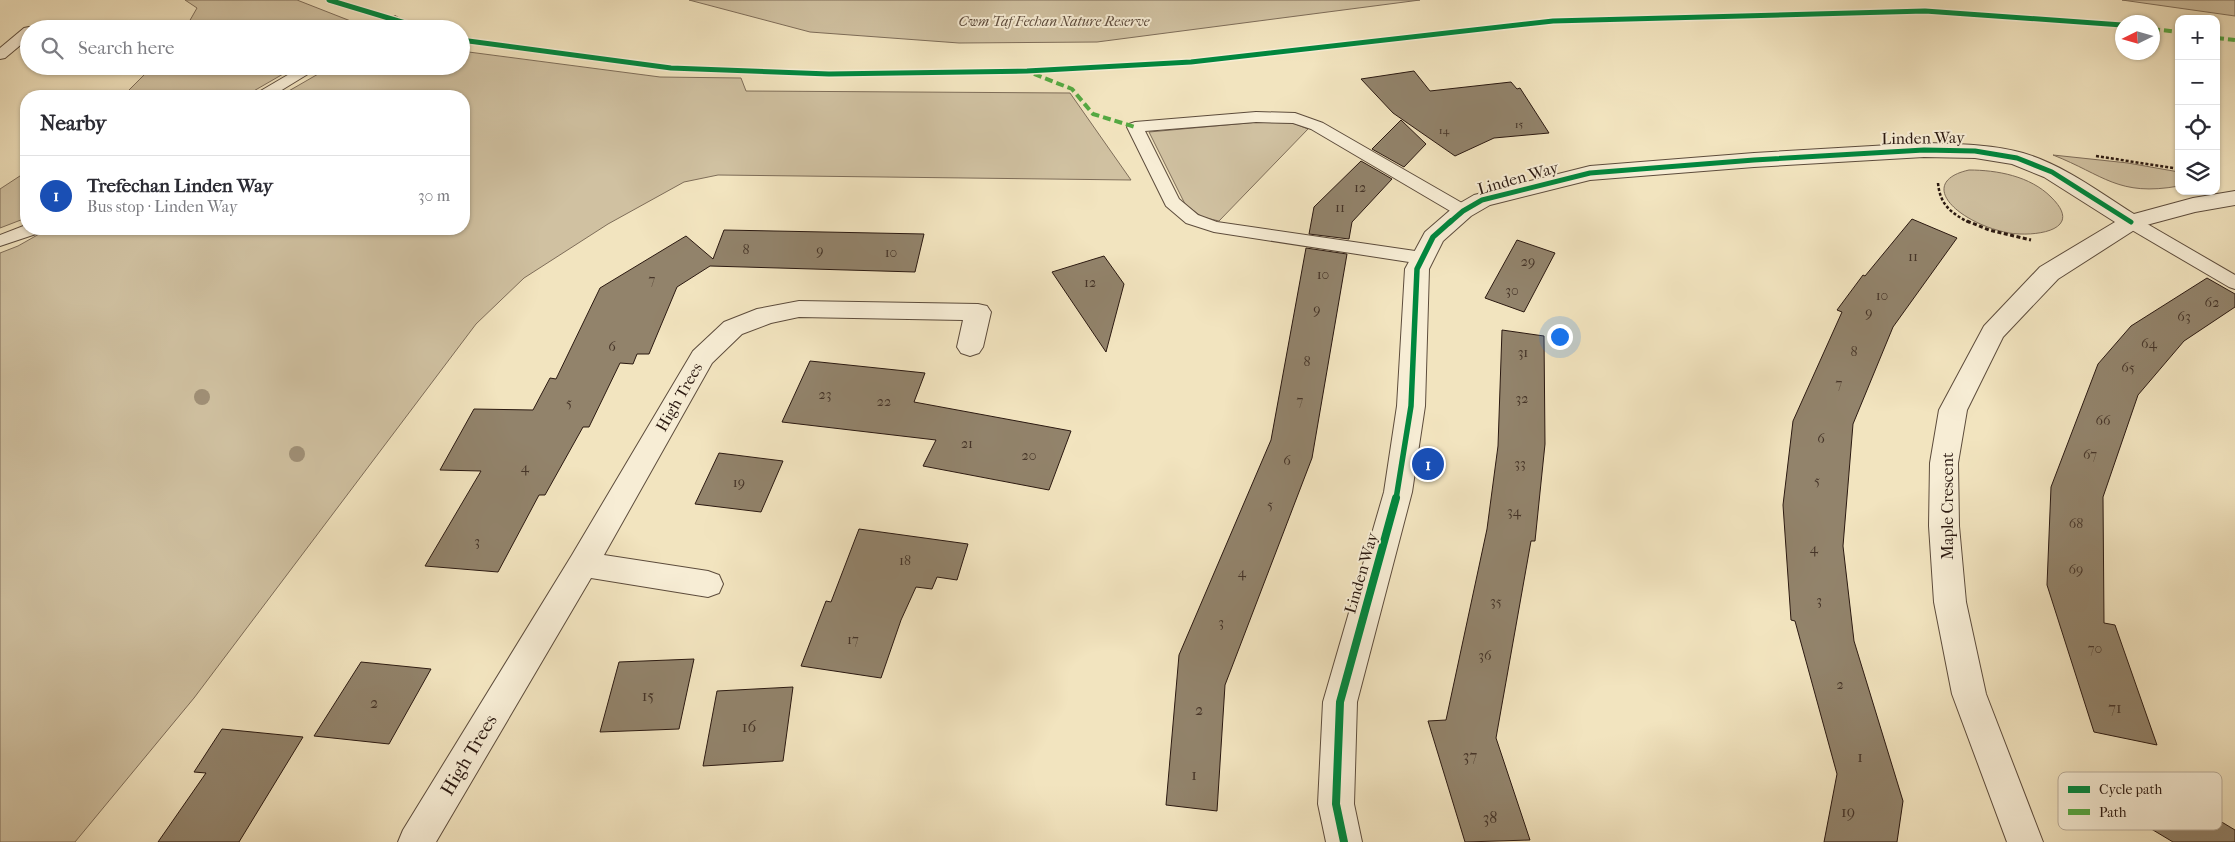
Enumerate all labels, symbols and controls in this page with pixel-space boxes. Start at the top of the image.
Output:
park label: Cwm Taf Fechan Nature Reserve [959,13,1150,30]
north arrow [2115,15,2160,60]
map controls [2175,15,2220,195]
button: + [2175,15,2220,60]
search box [20,20,470,75]
icon: search [38,34,66,62]
text: Search here [78,37,174,59]
button: − [2175,60,2220,105]
button: locate [2175,105,2220,150]
text: Nearby [40,111,106,135]
house number: 15 [1515,118,1524,131]
house number: 14 [1439,124,1450,137]
street label: Linden Way [1881,128,1965,148]
button: layers [2175,150,2220,195]
street label: Linden Way [1475,157,1561,199]
text: Trefechan Linden Way [87,175,273,197]
house number: 12 [1354,179,1366,196]
text: 1 [53,186,59,205]
text: 30 m [418,186,450,205]
text: Bus stop · Linden Way [87,197,238,216]
house number: 11 [1335,199,1345,216]
house number: 8 [742,241,750,258]
house number: 9 [816,242,824,259]
house number: 10 [885,244,897,261]
house number: 11 [1908,248,1918,265]
house number: 29 [1521,253,1535,270]
house number: 10 [1317,266,1329,283]
house number: 7 [649,271,656,288]
house number: 12 [1084,274,1096,291]
house number: 30 [1505,282,1519,299]
house number: 10 [1876,287,1888,304]
house number: 62 [2205,294,2219,311]
house number: 9 [1313,301,1321,318]
house number: 9 [1865,304,1873,321]
house number: 63 [2177,308,2191,325]
your location [1547,324,1573,350]
house number: 64 [2141,335,2158,352]
house number: 6 [608,338,616,355]
house number: 8 [1850,343,1858,360]
house number: 31 [1518,344,1528,361]
house number: 8 [1303,353,1311,370]
street label: High Trees [652,359,706,435]
house number: 65 [2121,359,2135,376]
house number: 7 [1836,375,1843,392]
house number: 23 [819,386,831,403]
house number: 32 [1516,390,1528,407]
house number: 7 [1297,392,1304,409]
house number: 22 [877,393,891,410]
house number: 5 [566,394,572,411]
house number: 66 [2095,412,2111,429]
house number: 6 [1817,430,1825,447]
house number: 21 [961,435,973,452]
pin: 1 [1412,445,1444,483]
house number: 67 [2083,446,2097,463]
house number: 20 [1022,447,1036,464]
house number: 6 [1283,452,1291,469]
street label: Maple Crescent [1938,452,1957,560]
house number: 33 [1514,455,1526,472]
house number: 4 [521,459,530,476]
house number: 5 [1814,472,1820,489]
house number: 19 [733,474,745,491]
house number: 5 [1267,496,1273,513]
house number: 34 [1507,503,1522,520]
house number: 68 [2069,515,2083,532]
street label: Linden Way [1340,530,1382,616]
house number: 3 [474,533,480,550]
house number: 4 [1810,540,1819,557]
house number: 18 [899,552,911,569]
house number: 69 [2069,561,2083,578]
house number: 4 [1238,564,1247,581]
house number: 3 [1816,592,1822,609]
house number: 35 [1490,593,1502,610]
house number: 3 [1218,614,1224,631]
house number: 17 [847,631,859,648]
house number: 70 [2088,640,2102,657]
house number: 36 [1478,647,1492,664]
house number: 2 [1836,676,1844,693]
house number: 15 [642,686,654,705]
house number: 2 [370,693,378,712]
house number: 71 [2108,698,2122,717]
house number: 2 [1195,700,1203,719]
street label: High Trees [436,710,502,800]
house number: 16 [742,717,756,736]
house number: 37 [1463,746,1477,765]
house number: 1 [1857,747,1863,766]
house number: 1 [1191,765,1197,784]
legend [2058,772,2222,830]
text: Cycle path [2099,781,2163,798]
house number: 19 [1841,802,1855,821]
text: Path [2099,804,2127,821]
house number: 38 [1483,808,1497,827]

